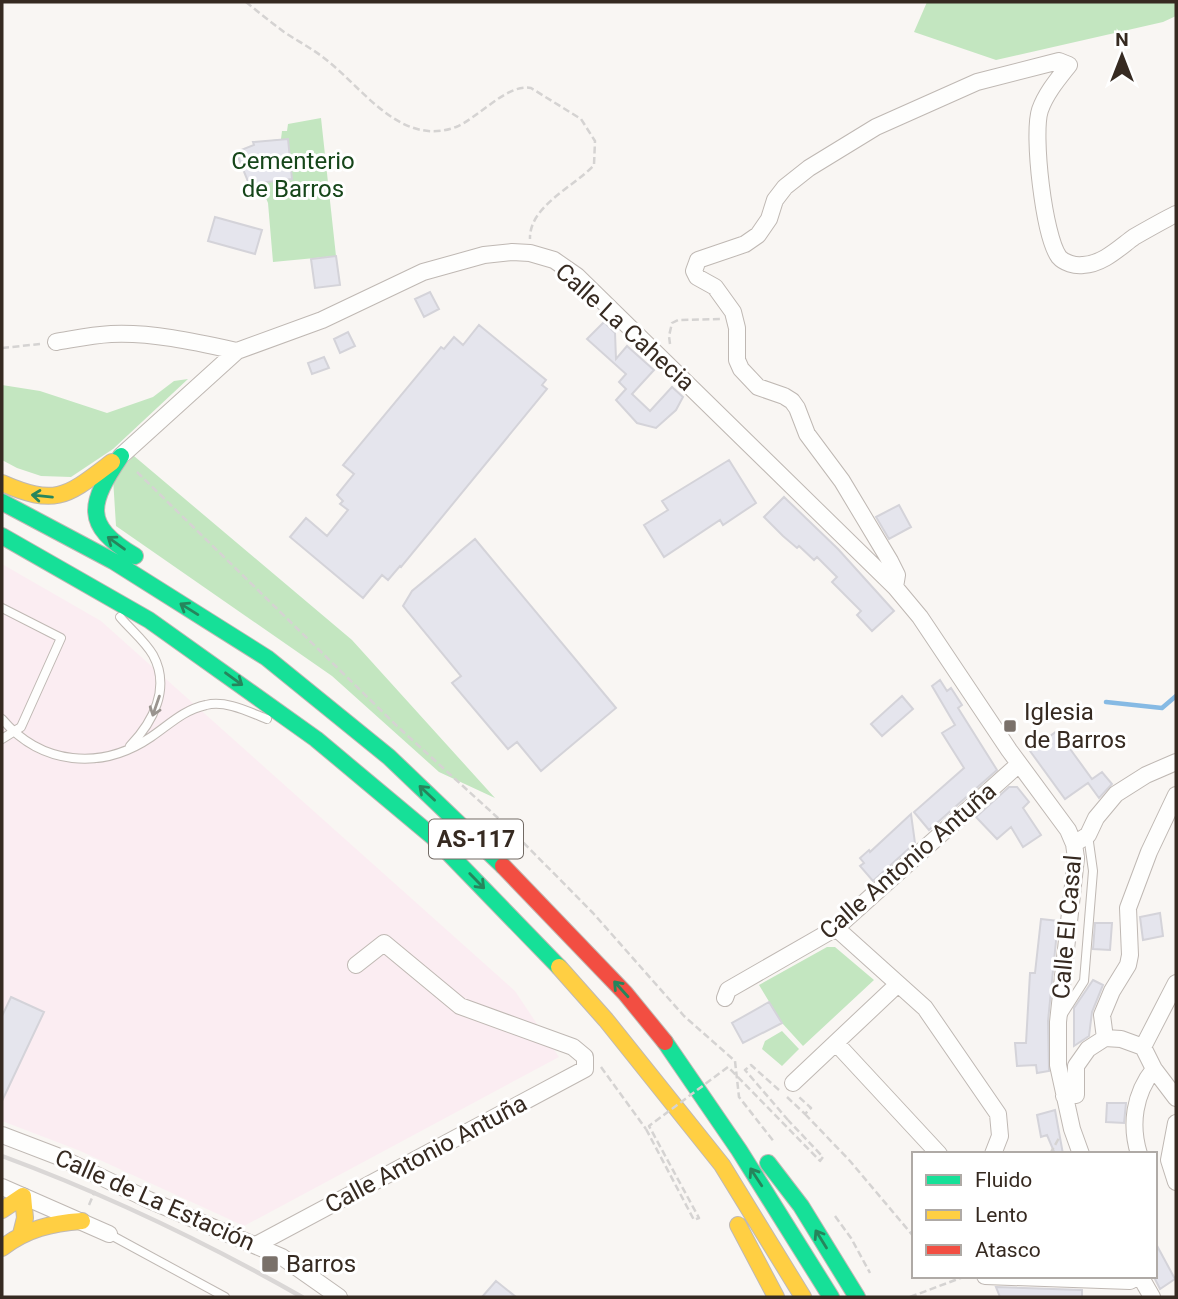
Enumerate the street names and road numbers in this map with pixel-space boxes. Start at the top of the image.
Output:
street label: Calle La Cahecia [550,257,700,397]
street label: Calle Antonio Antuña [814,777,1002,945]
road number: AS-117 [429,820,523,859]
street label: Calle El Casal [1047,854,1087,1000]
street label: Calle Antonio Antuña [320,1089,532,1219]
street label: Calle de La Estación [51,1143,259,1257]

